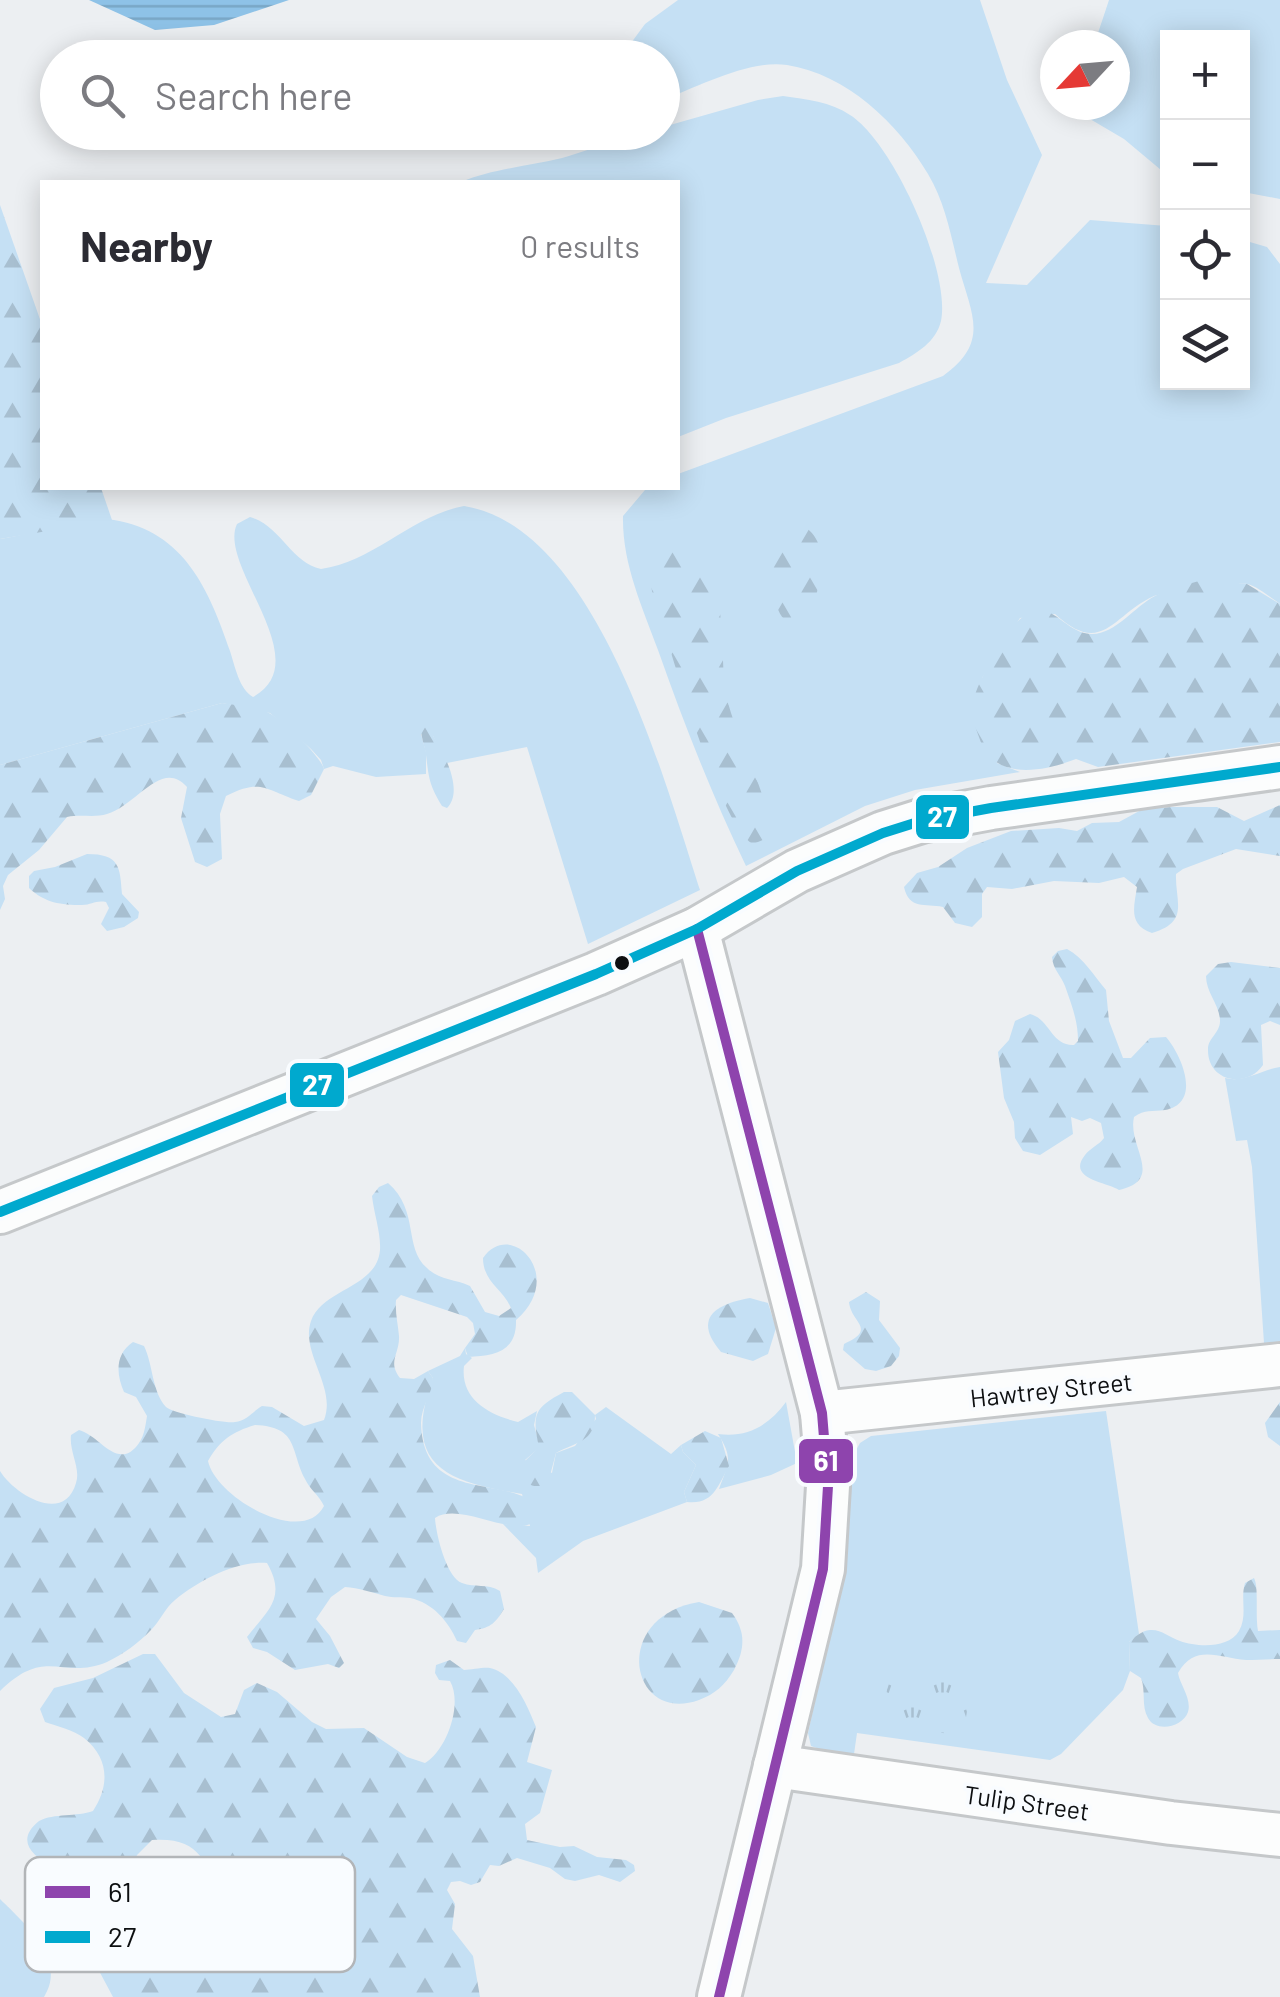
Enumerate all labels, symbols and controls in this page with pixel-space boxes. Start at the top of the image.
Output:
north arrow [1040,30,1130,120]
map controls [1160,30,1250,390]
button: + [1160,30,1250,120]
search box [40,40,680,150]
icon: search [75,68,130,123]
text: Search here [155,72,353,118]
button: − [1160,120,1250,210]
button: locate [1160,210,1250,300]
text: Nearby [80,220,213,270]
text: 0 results [520,226,640,264]
button: layers [1160,300,1250,390]
line badge: 27 [914,793,971,841]
text: 27 [927,799,957,833]
unlabelled marker [612,953,632,973]
line badge: 27 [288,1061,346,1109]
text: 27 [302,1067,332,1101]
street label: Hawtrey Street [968,1366,1134,1412]
line badge: 61 [797,1437,855,1485]
text: 61 [814,1443,838,1477]
street label: Tulip Street [963,1778,1091,1826]
legend [25,1857,355,1972]
text: 61 [108,1874,132,1908]
text: 27 [108,1919,136,1953]

